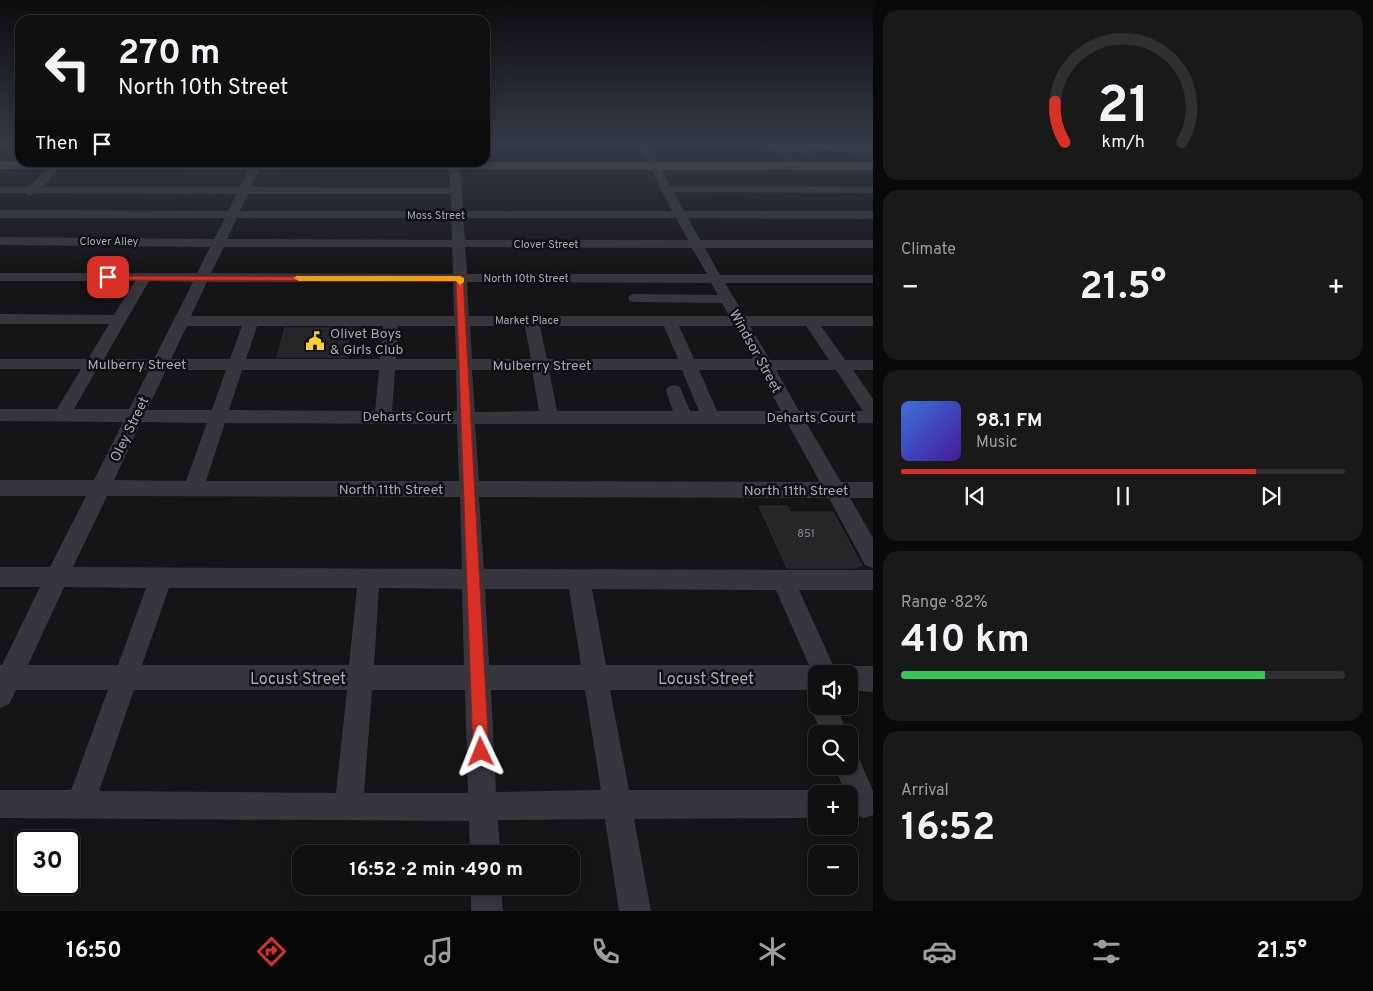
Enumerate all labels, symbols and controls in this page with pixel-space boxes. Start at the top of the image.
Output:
text: 270 m [118,32,220,76]
icon: left [35,35,100,100]
text: North 10th Street [118,75,288,102]
text: 21 [1097,75,1149,141]
icon: arrive [88,130,116,158]
text: km/h [1101,131,1145,154]
text: Then [35,132,78,156]
street label: Moss Street [407,209,465,223]
street label: Clover Alley [80,235,139,249]
street label: Clover Street [514,238,578,252]
text: Climate [901,240,956,260]
pin [87,256,129,298]
icon: arrive [94,263,122,291]
text: 21.5° [1080,264,1166,313]
text: − [901,271,919,307]
text: + [1327,271,1345,307]
street label: North 10th Street [483,272,569,286]
street label: Windsor Street [725,307,785,396]
street label: Market Place [495,314,559,328]
place label: Olivet Boys & Girls Club [330,326,403,359]
public building icon: Olivet Boys & Girls Club [304,330,326,352]
street label: Mulberry Street [88,357,186,374]
street label: Mulberry Street [493,358,591,375]
street label: Oley Street [107,394,153,465]
street label: Deharts Court [363,409,451,426]
text: 98.1 FM [976,409,1042,433]
street label: Deharts Court [767,410,855,427]
text: Music [976,433,1017,453]
street label: North 11th Street [339,482,443,499]
icon: previous [961,482,989,510]
icon: pause [1109,482,1137,510]
icon: next [1257,482,1285,510]
street label: North 11th Street [744,483,848,500]
house number: 851 [797,527,815,541]
text: Range · 82% [901,593,988,613]
text: 410 km [901,617,1030,666]
map controls [808,665,858,895]
button: sound [808,665,858,715]
street label: Locust Street [250,670,346,690]
street label: Locust Street [658,670,754,690]
position arrow [454,725,506,777]
button: search [808,725,858,775]
text: Arrival [901,781,949,801]
button: + [808,785,858,835]
text: 16:52 [901,805,995,854]
speed limit sign: 30 [15,830,80,895]
button: − [808,845,858,895]
text: 16:52 · 2 min · 490 m [349,858,523,882]
icon: directions [254,934,289,969]
icon: music [421,934,456,969]
icon: phone [588,934,623,969]
icon: climate [755,934,790,969]
icon: car [922,934,957,969]
icon: filters [1089,934,1124,969]
text: 16:50 [66,938,122,965]
text: 21.5° [1257,938,1307,965]

